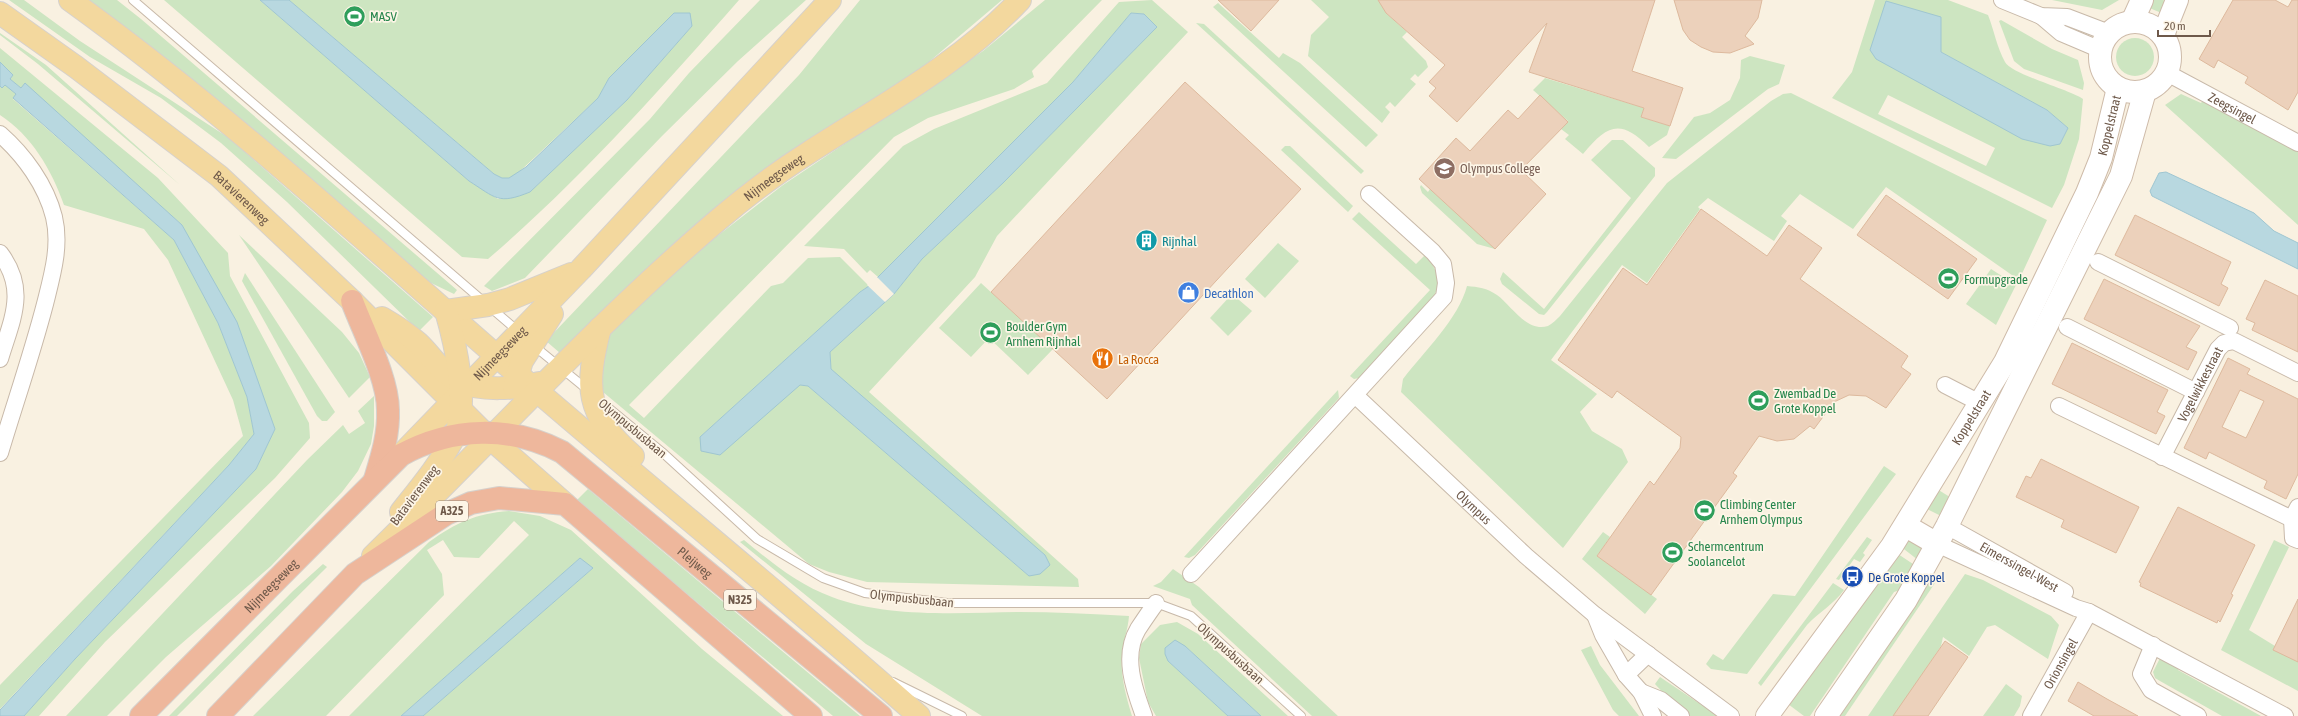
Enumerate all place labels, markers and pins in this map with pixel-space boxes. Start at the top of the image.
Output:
sports icon: MASV [342,3,368,29]
place label: MASV [370,9,398,24]
school or university icon: Olympus College [1431,155,1457,181]
place label: Olympus College [1460,161,1540,176]
building icon: Rijnhal [1133,228,1159,254]
place label: Rijnhal [1162,234,1197,249]
sports icon: Formupgrade [1935,266,1961,292]
place label: Formupgrade [1964,272,2028,287]
shop icon: Decathlon [1176,280,1202,306]
place label: Decathlon [1204,286,1254,301]
place label: Boulder Gym Arnhem Rijnhal [1006,319,1081,349]
sports icon: Boulder Gym Arnhem Rijnhal [977,320,1003,346]
restaurant icon: La Rocca [1090,346,1116,372]
place label: La Rocca [1118,352,1159,367]
place label: Zwembad De Grote Koppel [1774,386,1837,416]
sports icon: Zwembad De Grote Koppel [1746,387,1772,413]
place label: Climbing Center Arnhem Olympus [1720,497,1803,527]
sports icon: Climbing Center Arnhem Olympus [1691,498,1717,524]
place label: Schermcentrum Soolancelot [1688,539,1764,569]
sports icon: Schermcentrum Soolancelot [1659,540,1685,566]
bus stop icon: De Grote Koppel [1840,564,1866,590]
place label: De Grote Koppel [1868,570,1946,585]

